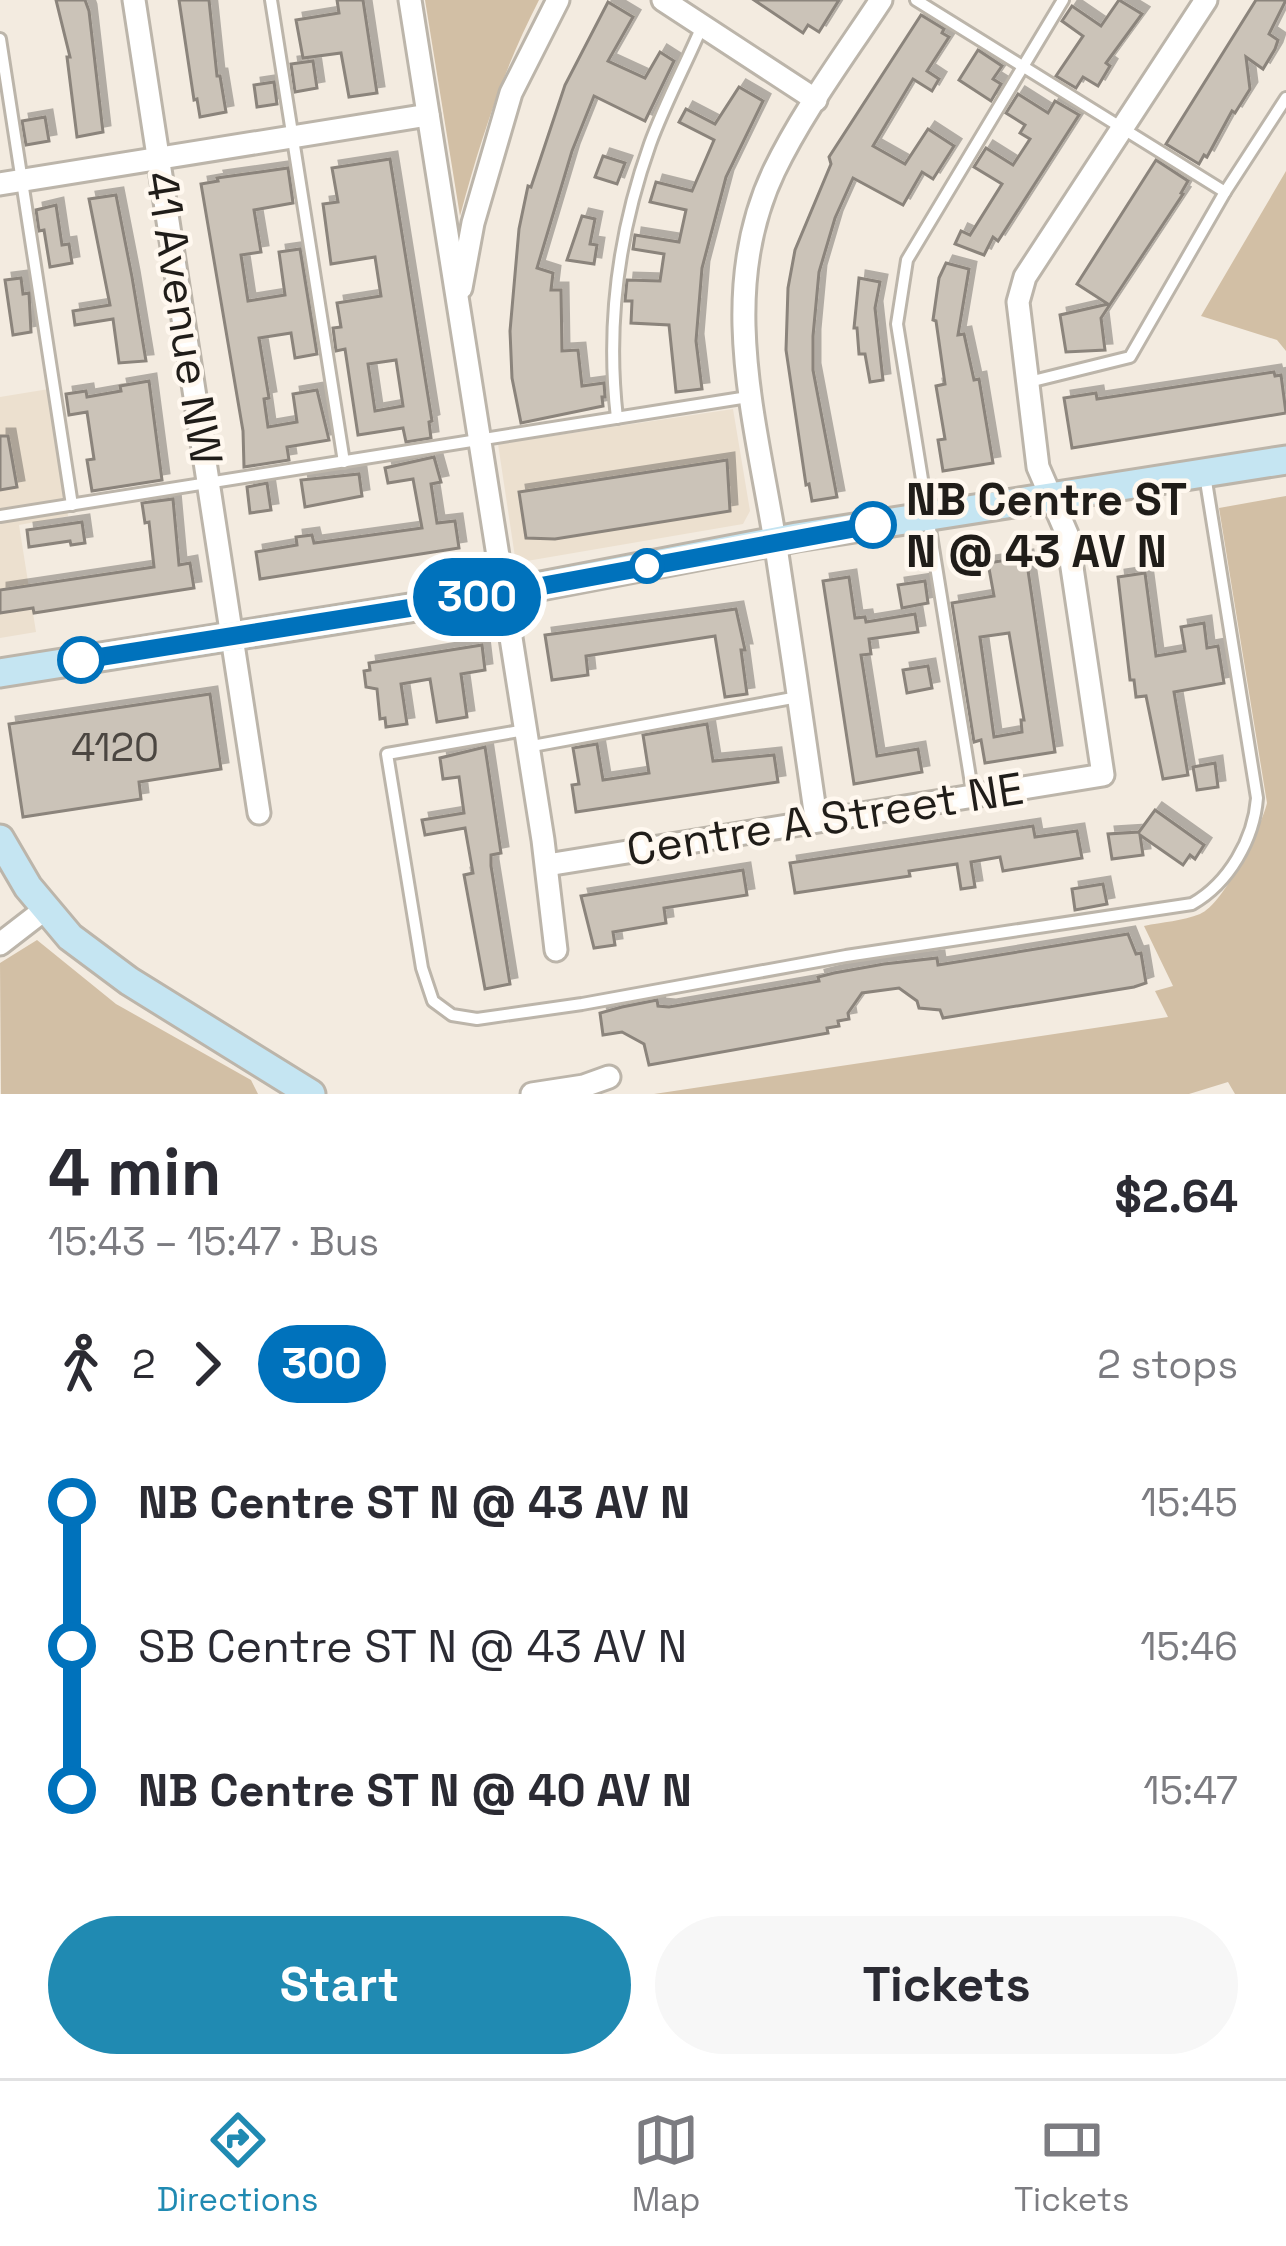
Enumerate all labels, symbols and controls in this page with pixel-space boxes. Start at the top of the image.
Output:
street label: 41 Avenue NW [133,167,235,469]
place label: NB Centre ST N @ 43 AV N [906,471,1187,580]
marker: NB Centre ST N @ 43 AV N [851,503,895,547]
unlabelled marker [631,550,663,582]
line badge: 300 [408,558,546,636]
text: 300 [437,570,517,623]
unlabelled marker [59,638,103,682]
house number: 4120 [71,723,159,772]
street label: Centre A Street NE [623,760,1027,878]
text: 4 min [48,1130,221,1214]
text: $2.64 [1115,1168,1238,1225]
text: 15:43 – 15:47 · Bus [48,1217,379,1266]
icon: walk [48,1331,114,1397]
icon: forward [174,1331,240,1397]
text: 300 [282,1337,362,1390]
text: 2 [132,1340,156,1389]
text: 2 stops [1097,1340,1238,1389]
text: NB Centre ST N @ 43 AV N [138,1474,690,1531]
text: 15:45 [1141,1478,1238,1527]
text: SB Centre ST N @ 43 AV N [138,1618,687,1675]
text: 15:46 [1140,1622,1238,1671]
text: NB Centre ST N @ 40 AV N [138,1762,692,1819]
text: 15:47 [1143,1766,1238,1815]
button: Start [48,1916,631,2054]
button: Tickets [655,1916,1238,2054]
tab: Directions [157,2107,318,2221]
tab: Map [632,2107,701,2221]
tab: Tickets [1014,2107,1129,2221]

